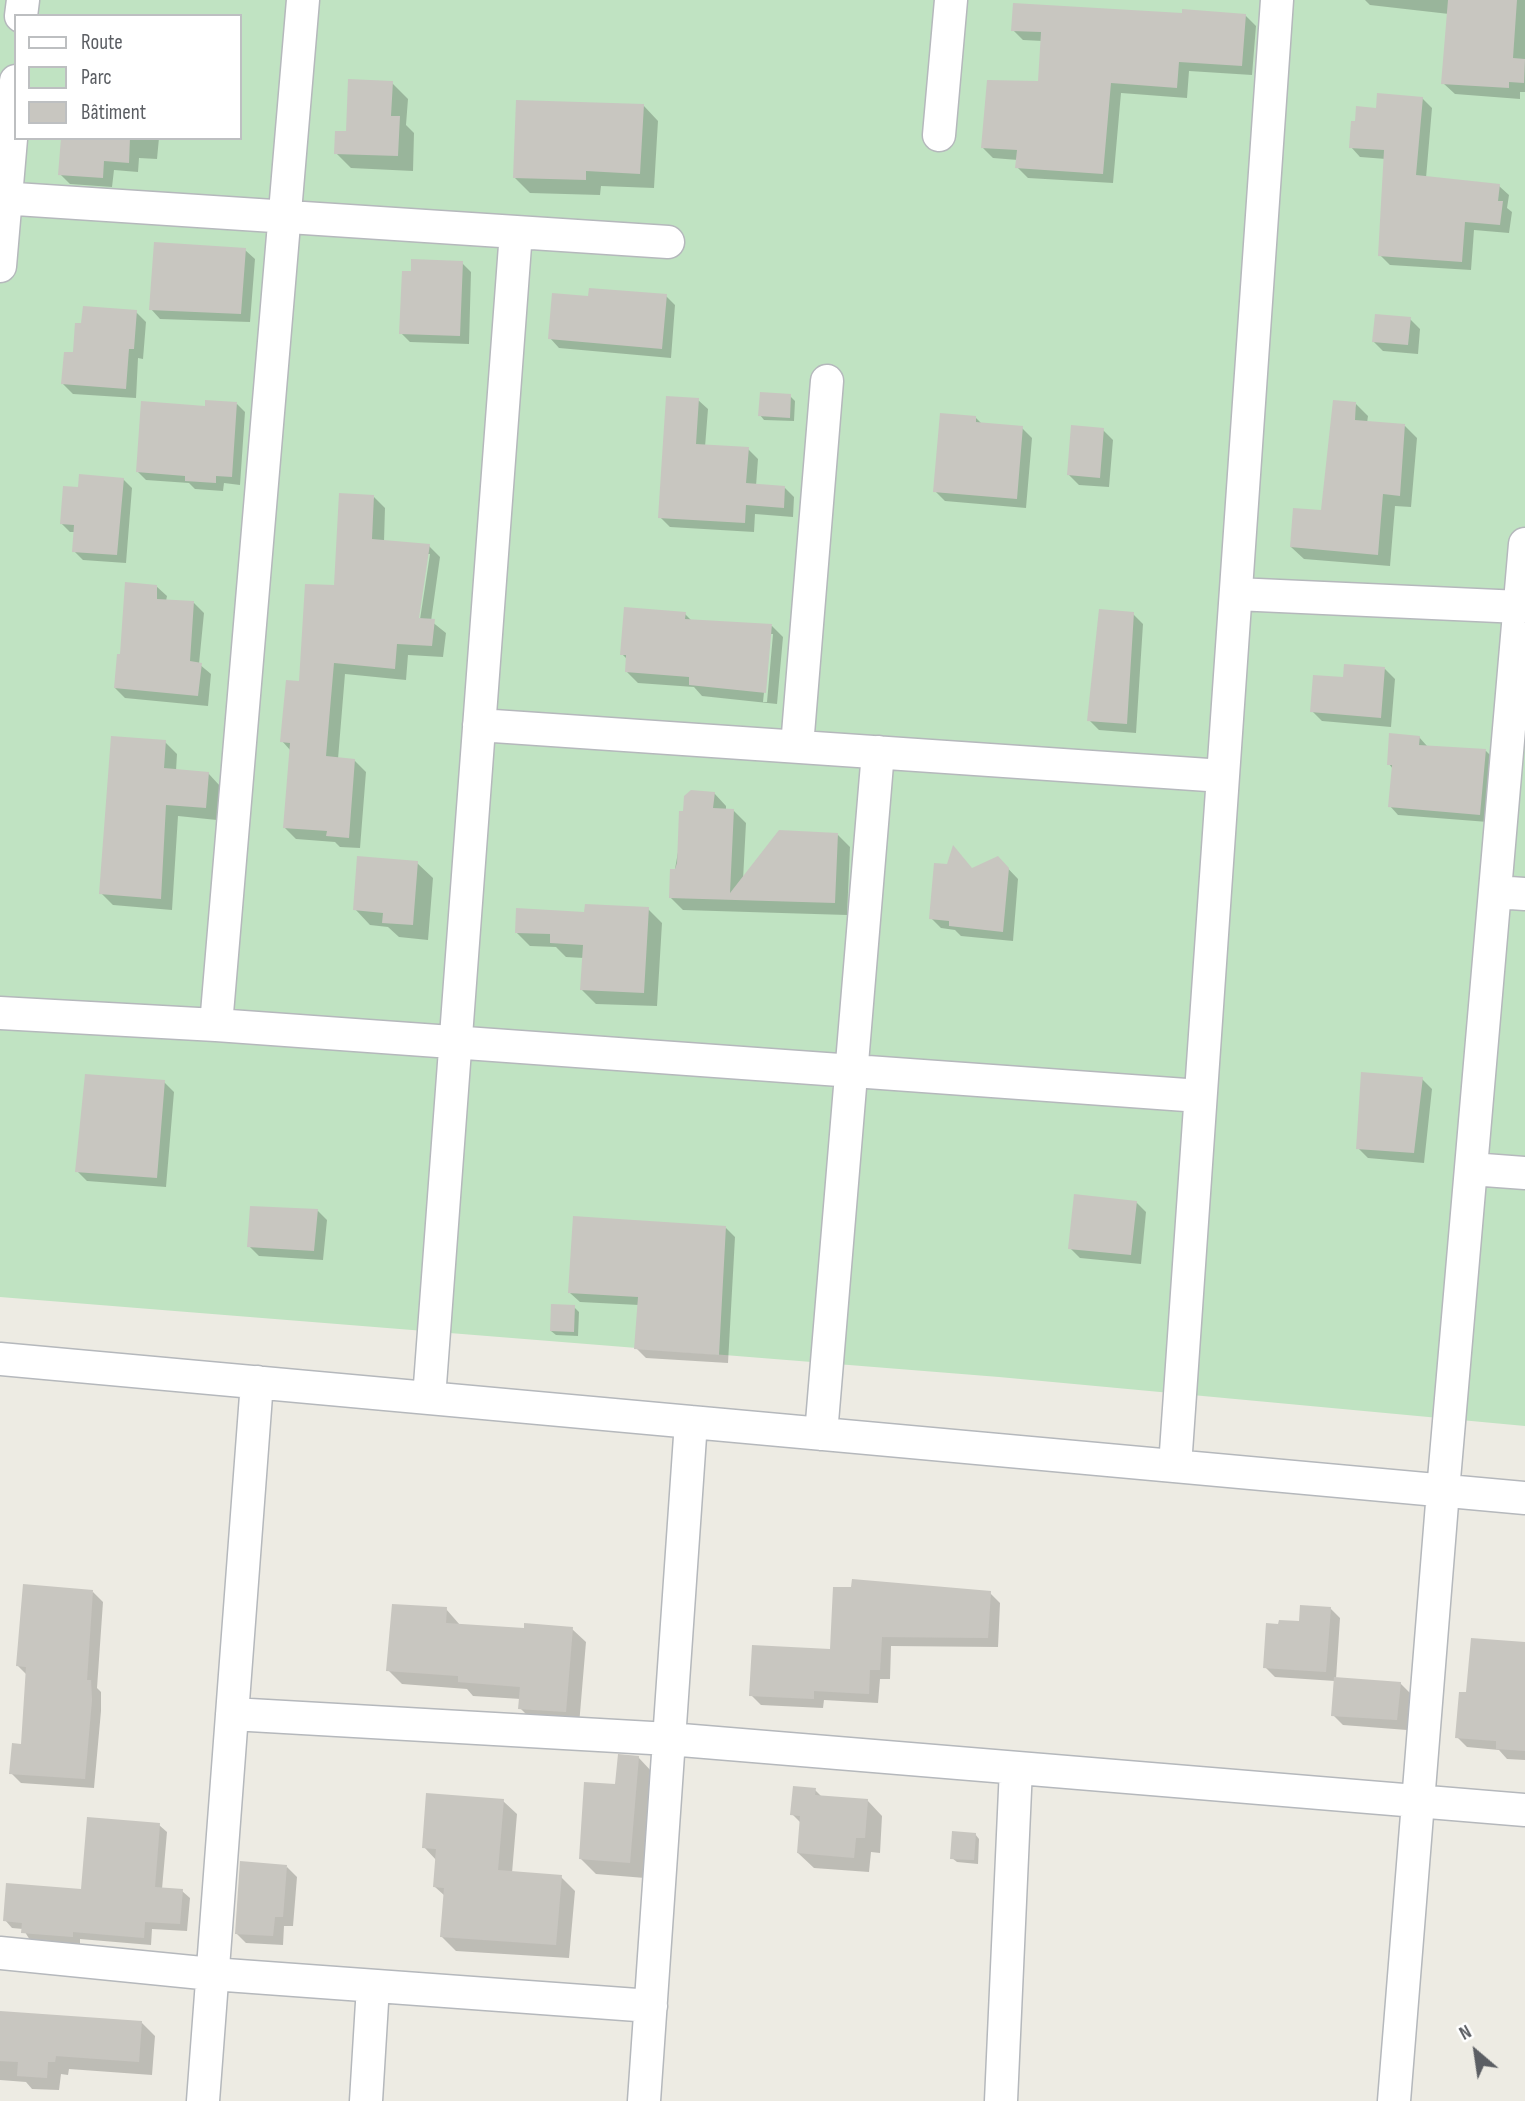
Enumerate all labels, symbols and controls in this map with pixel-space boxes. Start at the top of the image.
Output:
legend [14,14,242,140]
text: Route [81,30,123,55]
text: Parc [81,65,112,90]
text: Bâtiment [81,100,146,125]
north arrow [1441,2017,1511,2087]
text: N [1456,2021,1476,2046]

